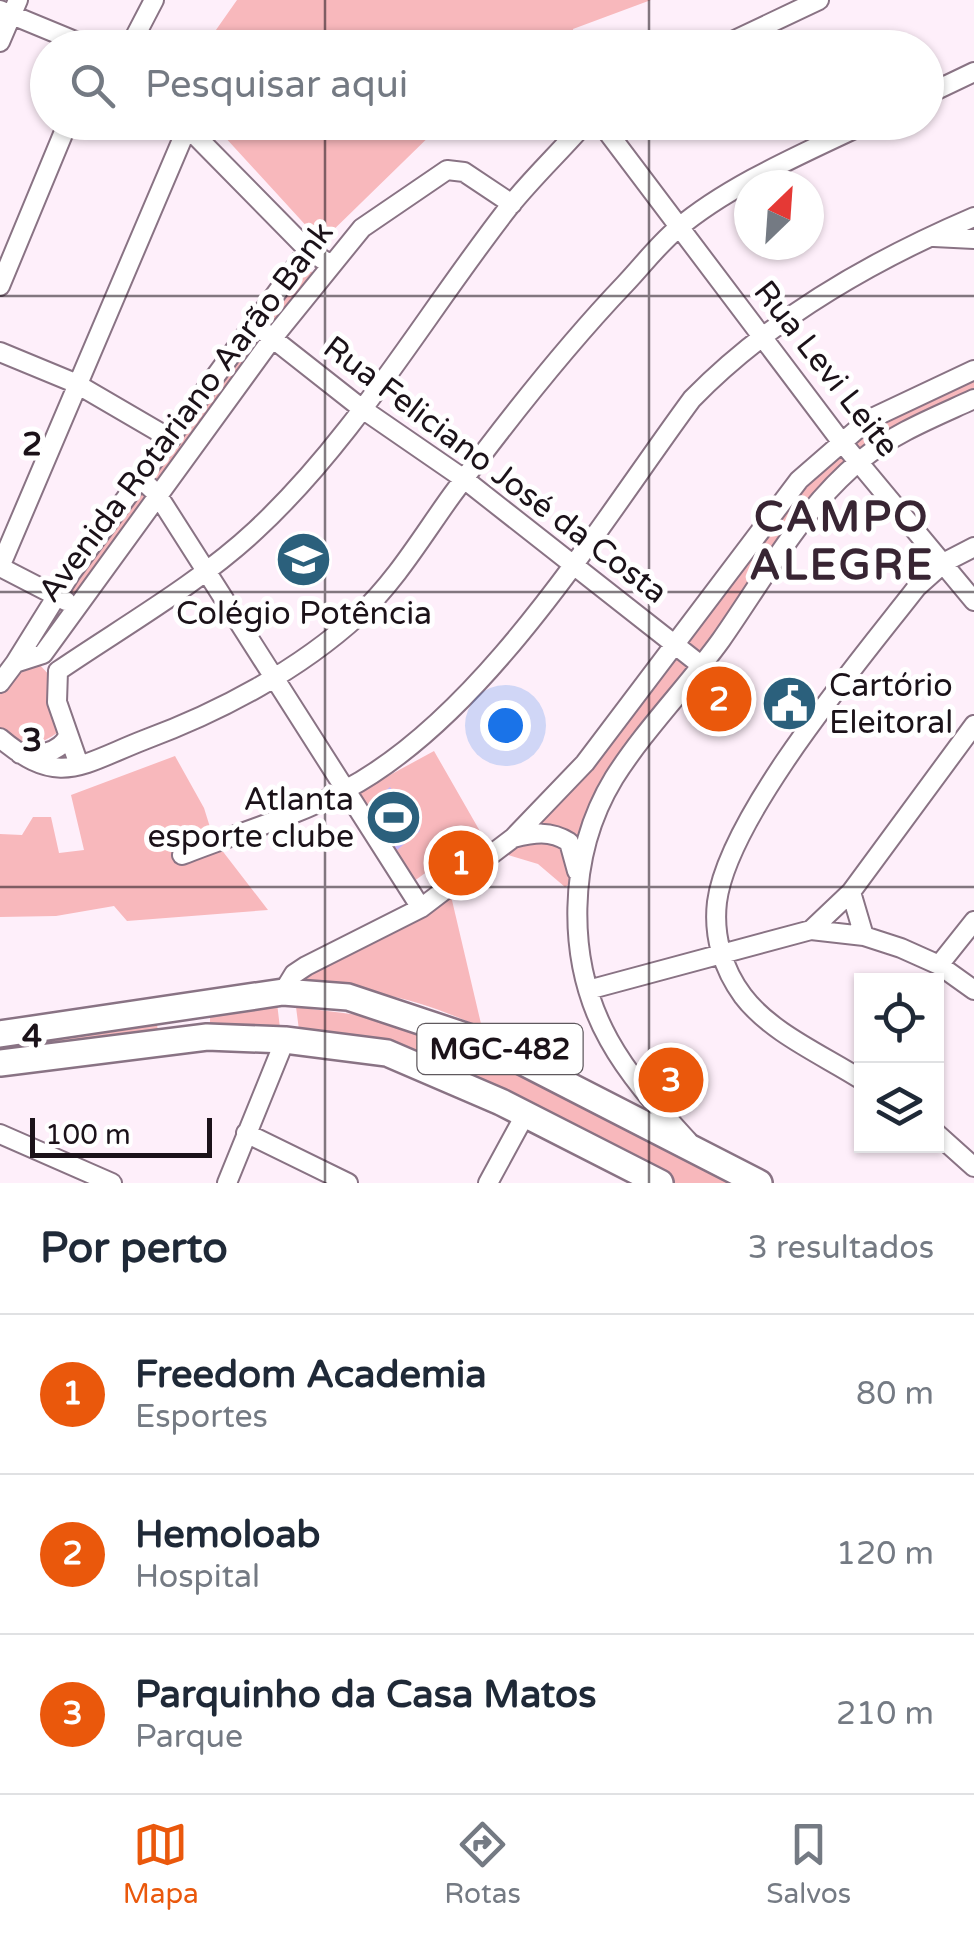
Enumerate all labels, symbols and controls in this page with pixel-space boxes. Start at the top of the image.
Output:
search box [30,30,944,140]
icon: search [65,58,120,113]
text: Pesquisar aqui [145,62,408,108]
north arrow [734,170,824,260]
street label: Avenida Rotariano Aarão Bank [31,214,341,610]
street label: Rua Levi Leite [746,273,906,465]
street label: Rua Feliciano José da Costa [316,328,674,612]
text: 2 [22,426,42,464]
district label: CAMPO ALEGRE [749,492,935,591]
school or university icon: Colégio Potência [274,530,334,590]
place label: Colégio Potência [176,595,432,633]
pin: 2 [686,662,752,736]
place label: Cartório Eleitoral [829,667,953,742]
public building icon: Cartório Eleitoral [760,674,820,734]
your location [480,700,531,751]
text: 3 [22,722,42,760]
place label: Atlanta esporte clube [147,781,354,856]
sports icon: Atlanta esporte clube [363,788,423,848]
pin: 1 [428,826,494,900]
map controls [854,973,944,1153]
button: locate [854,973,944,1063]
text: 4 [22,1018,42,1056]
road number: MGC-482 [418,1024,582,1074]
pin: 3 [638,1042,704,1118]
button: layers [854,1063,944,1153]
scale bar [30,1113,212,1158]
text: 100 m [45,1118,131,1152]
text: Por perto [40,1223,228,1274]
text: 3 resultados [748,1229,934,1267]
text: Freedom Academia [135,1352,487,1398]
text: 1 [62,1375,83,1413]
text: 80 m [856,1375,934,1413]
text: Esportes [135,1398,268,1436]
text: Hemoloab [135,1512,321,1558]
text: 2 [62,1535,83,1573]
text: 120 m [836,1535,934,1573]
text: Hospital [135,1558,260,1596]
text: Parquinho da Casa Matos [135,1672,596,1718]
text: 3 [62,1695,83,1733]
text: 210 m [836,1695,934,1733]
text: Parque [135,1718,243,1756]
tab: Mapa [123,1817,199,1911]
tab: Rotas [444,1817,521,1911]
tab: Salvos [766,1817,851,1911]

